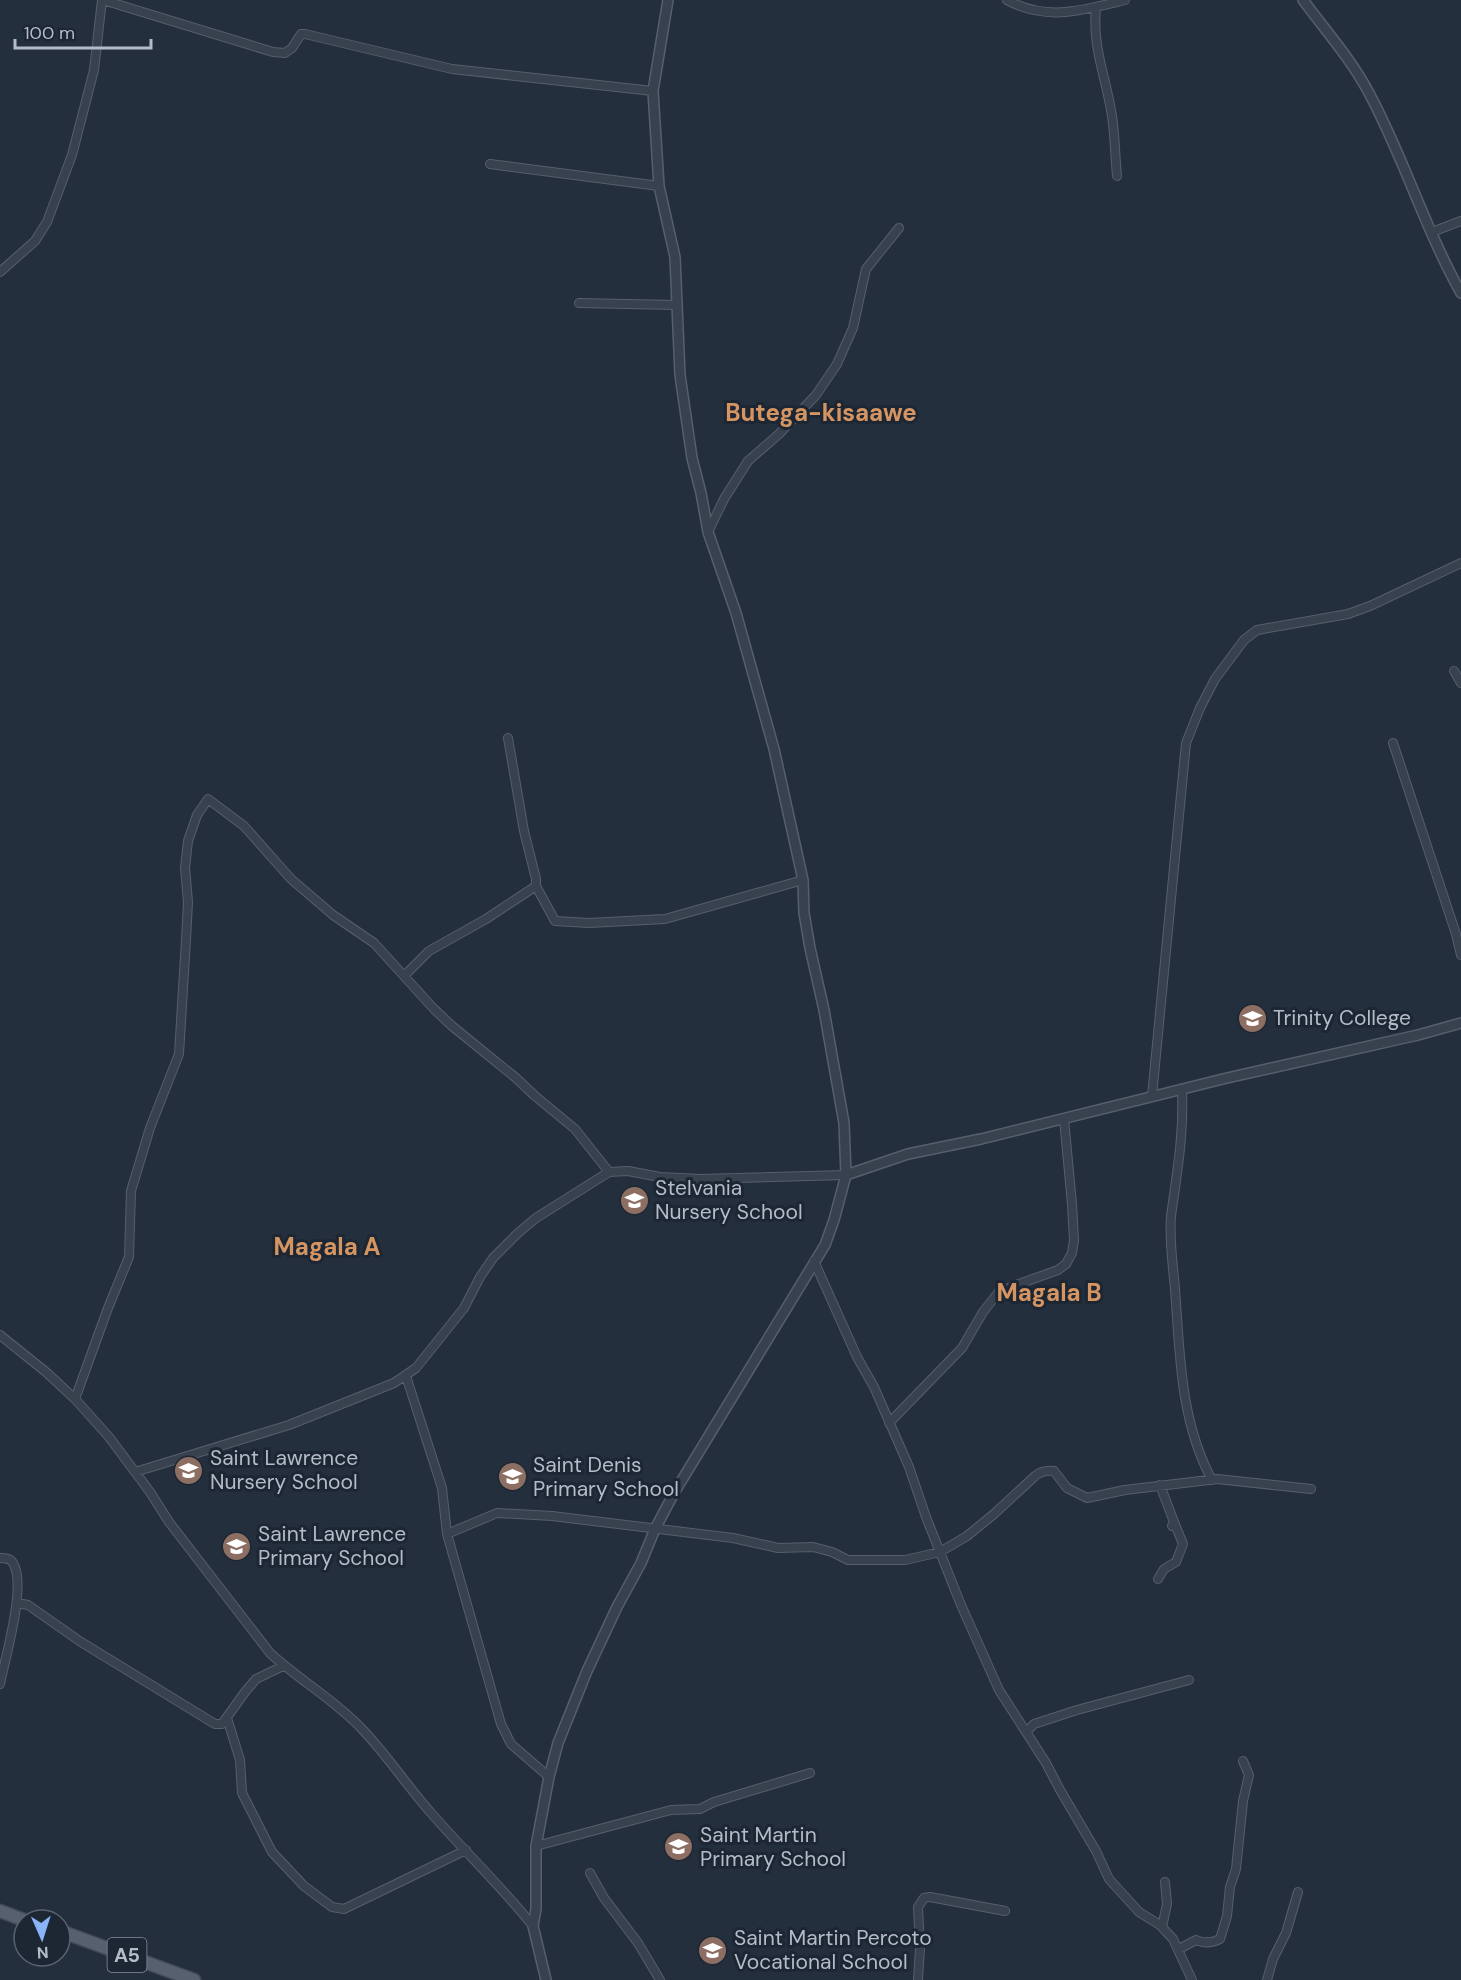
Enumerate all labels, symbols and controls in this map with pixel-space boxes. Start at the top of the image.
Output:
scale bar [15,12,152,50]
text: 100 m [24,21,75,45]
district label: Butega-kisaawe [725,397,917,428]
school or university icon: Trinity College [1236,1002,1268,1034]
place label: Trinity College [1273,1004,1411,1032]
place label: Stelvania Nursery School [655,1174,803,1226]
school or university icon: Stelvania Nursery School [618,1184,650,1216]
district label: Magala A [274,1231,380,1262]
district label: Magala B [996,1277,1102,1308]
place label: Saint Lawrence Nursery School [210,1444,358,1496]
place label: Saint Denis Primary School [533,1451,679,1503]
school or university icon: Saint Lawrence Nursery School [173,1454,205,1486]
school or university icon: Saint Denis Primary School [496,1461,528,1493]
place label: Saint Lawrence Primary School [258,1520,406,1572]
school or university icon: Saint Lawrence Primary School [221,1530,253,1562]
place label: Saint Martin Primary School [700,1821,846,1873]
school or university icon: Saint Martin Primary School [663,1831,695,1863]
north arrow [12,1908,72,1968]
place label: Saint Martin Percoto Vocational School [734,1924,932,1976]
school or university icon: Saint Martin Percoto Vocational School [697,1934,729,1966]
road number: A5 [108,1938,146,1972]
text: N [36,1942,49,1963]

